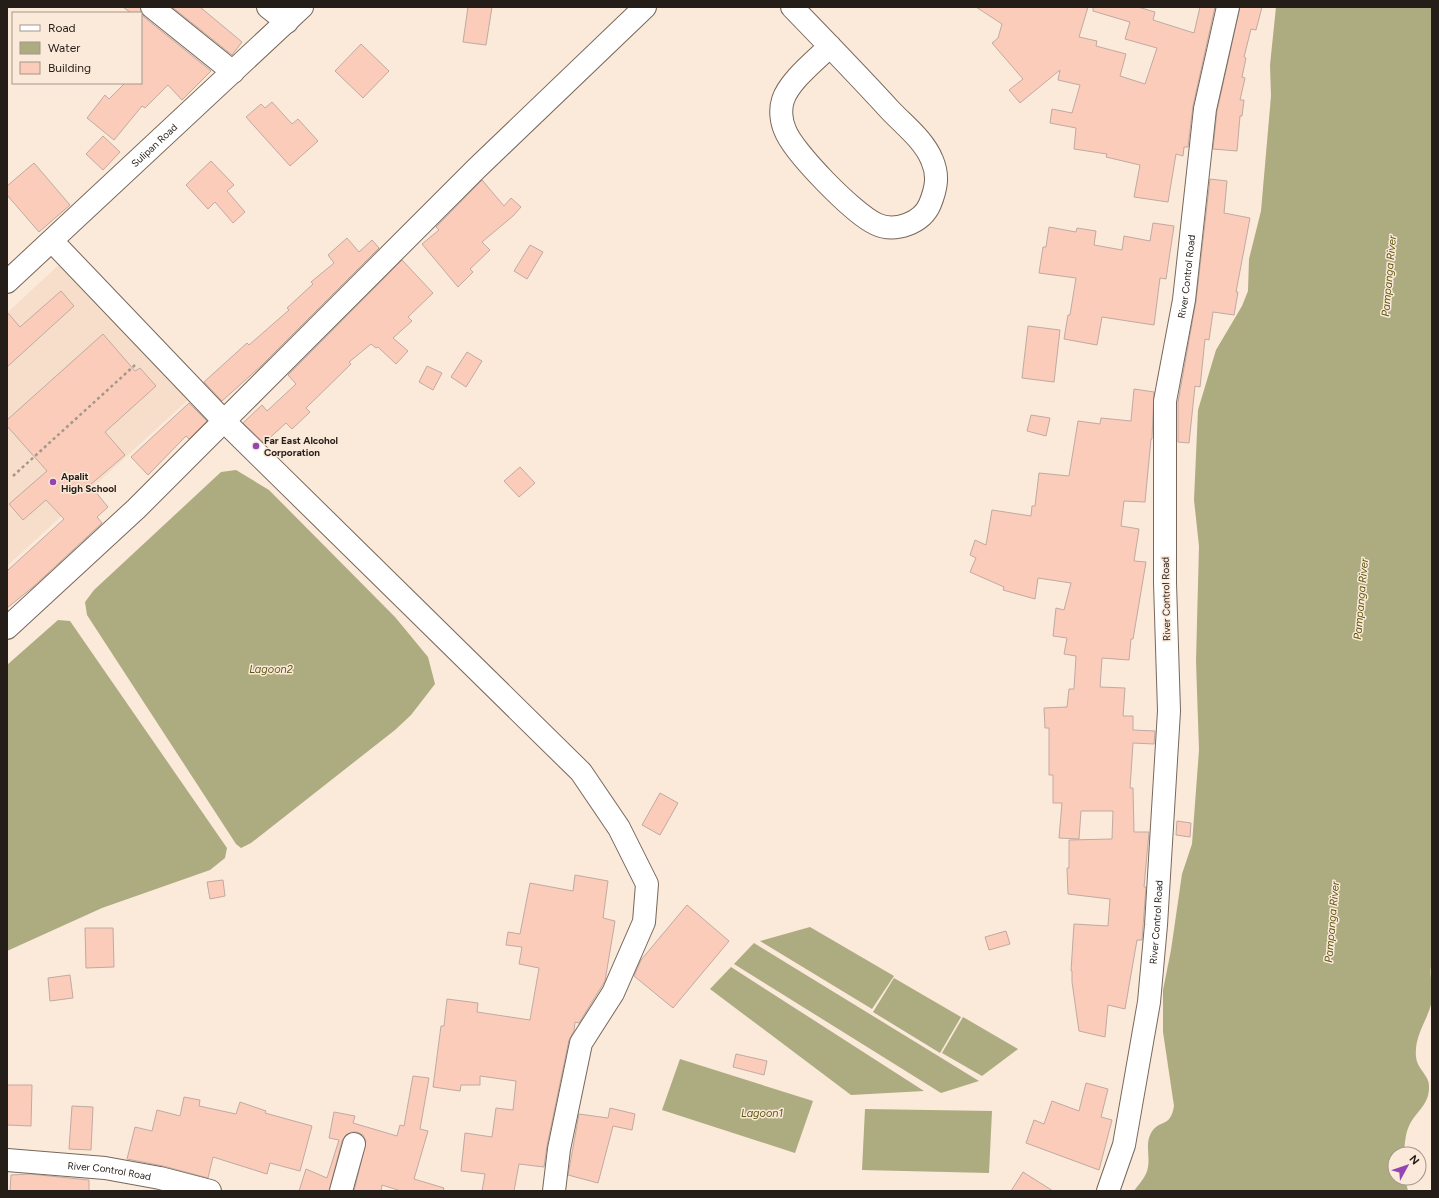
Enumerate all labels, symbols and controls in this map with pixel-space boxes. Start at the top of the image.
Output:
legend [12,12,142,84]
text: Road [48,21,76,35]
text: Water [48,41,80,55]
text: Building [48,61,91,75]
street label: Sulipan Road [128,120,180,170]
street label: River Control Road [1174,234,1198,319]
water label: Pampanga River [1379,234,1399,317]
place label: Far East Alcohol Corporation [264,434,338,459]
marker: Far East Alcohol Corporation [251,441,261,451]
place label: Apalit High School [61,470,117,495]
marker: Apalit High School [48,477,58,487]
street label: River Control Road [1159,557,1173,641]
water label: Pampanga River [1351,557,1371,640]
water label: Lagoon2 [249,663,293,676]
street label: River Control Road [1146,880,1165,965]
water label: Pampanga River [1322,880,1342,963]
water label: Lagoon1 [741,1107,783,1120]
north arrow [1387,1146,1427,1186]
text: N [1407,1152,1422,1167]
street label: River Control Road [67,1158,152,1183]

